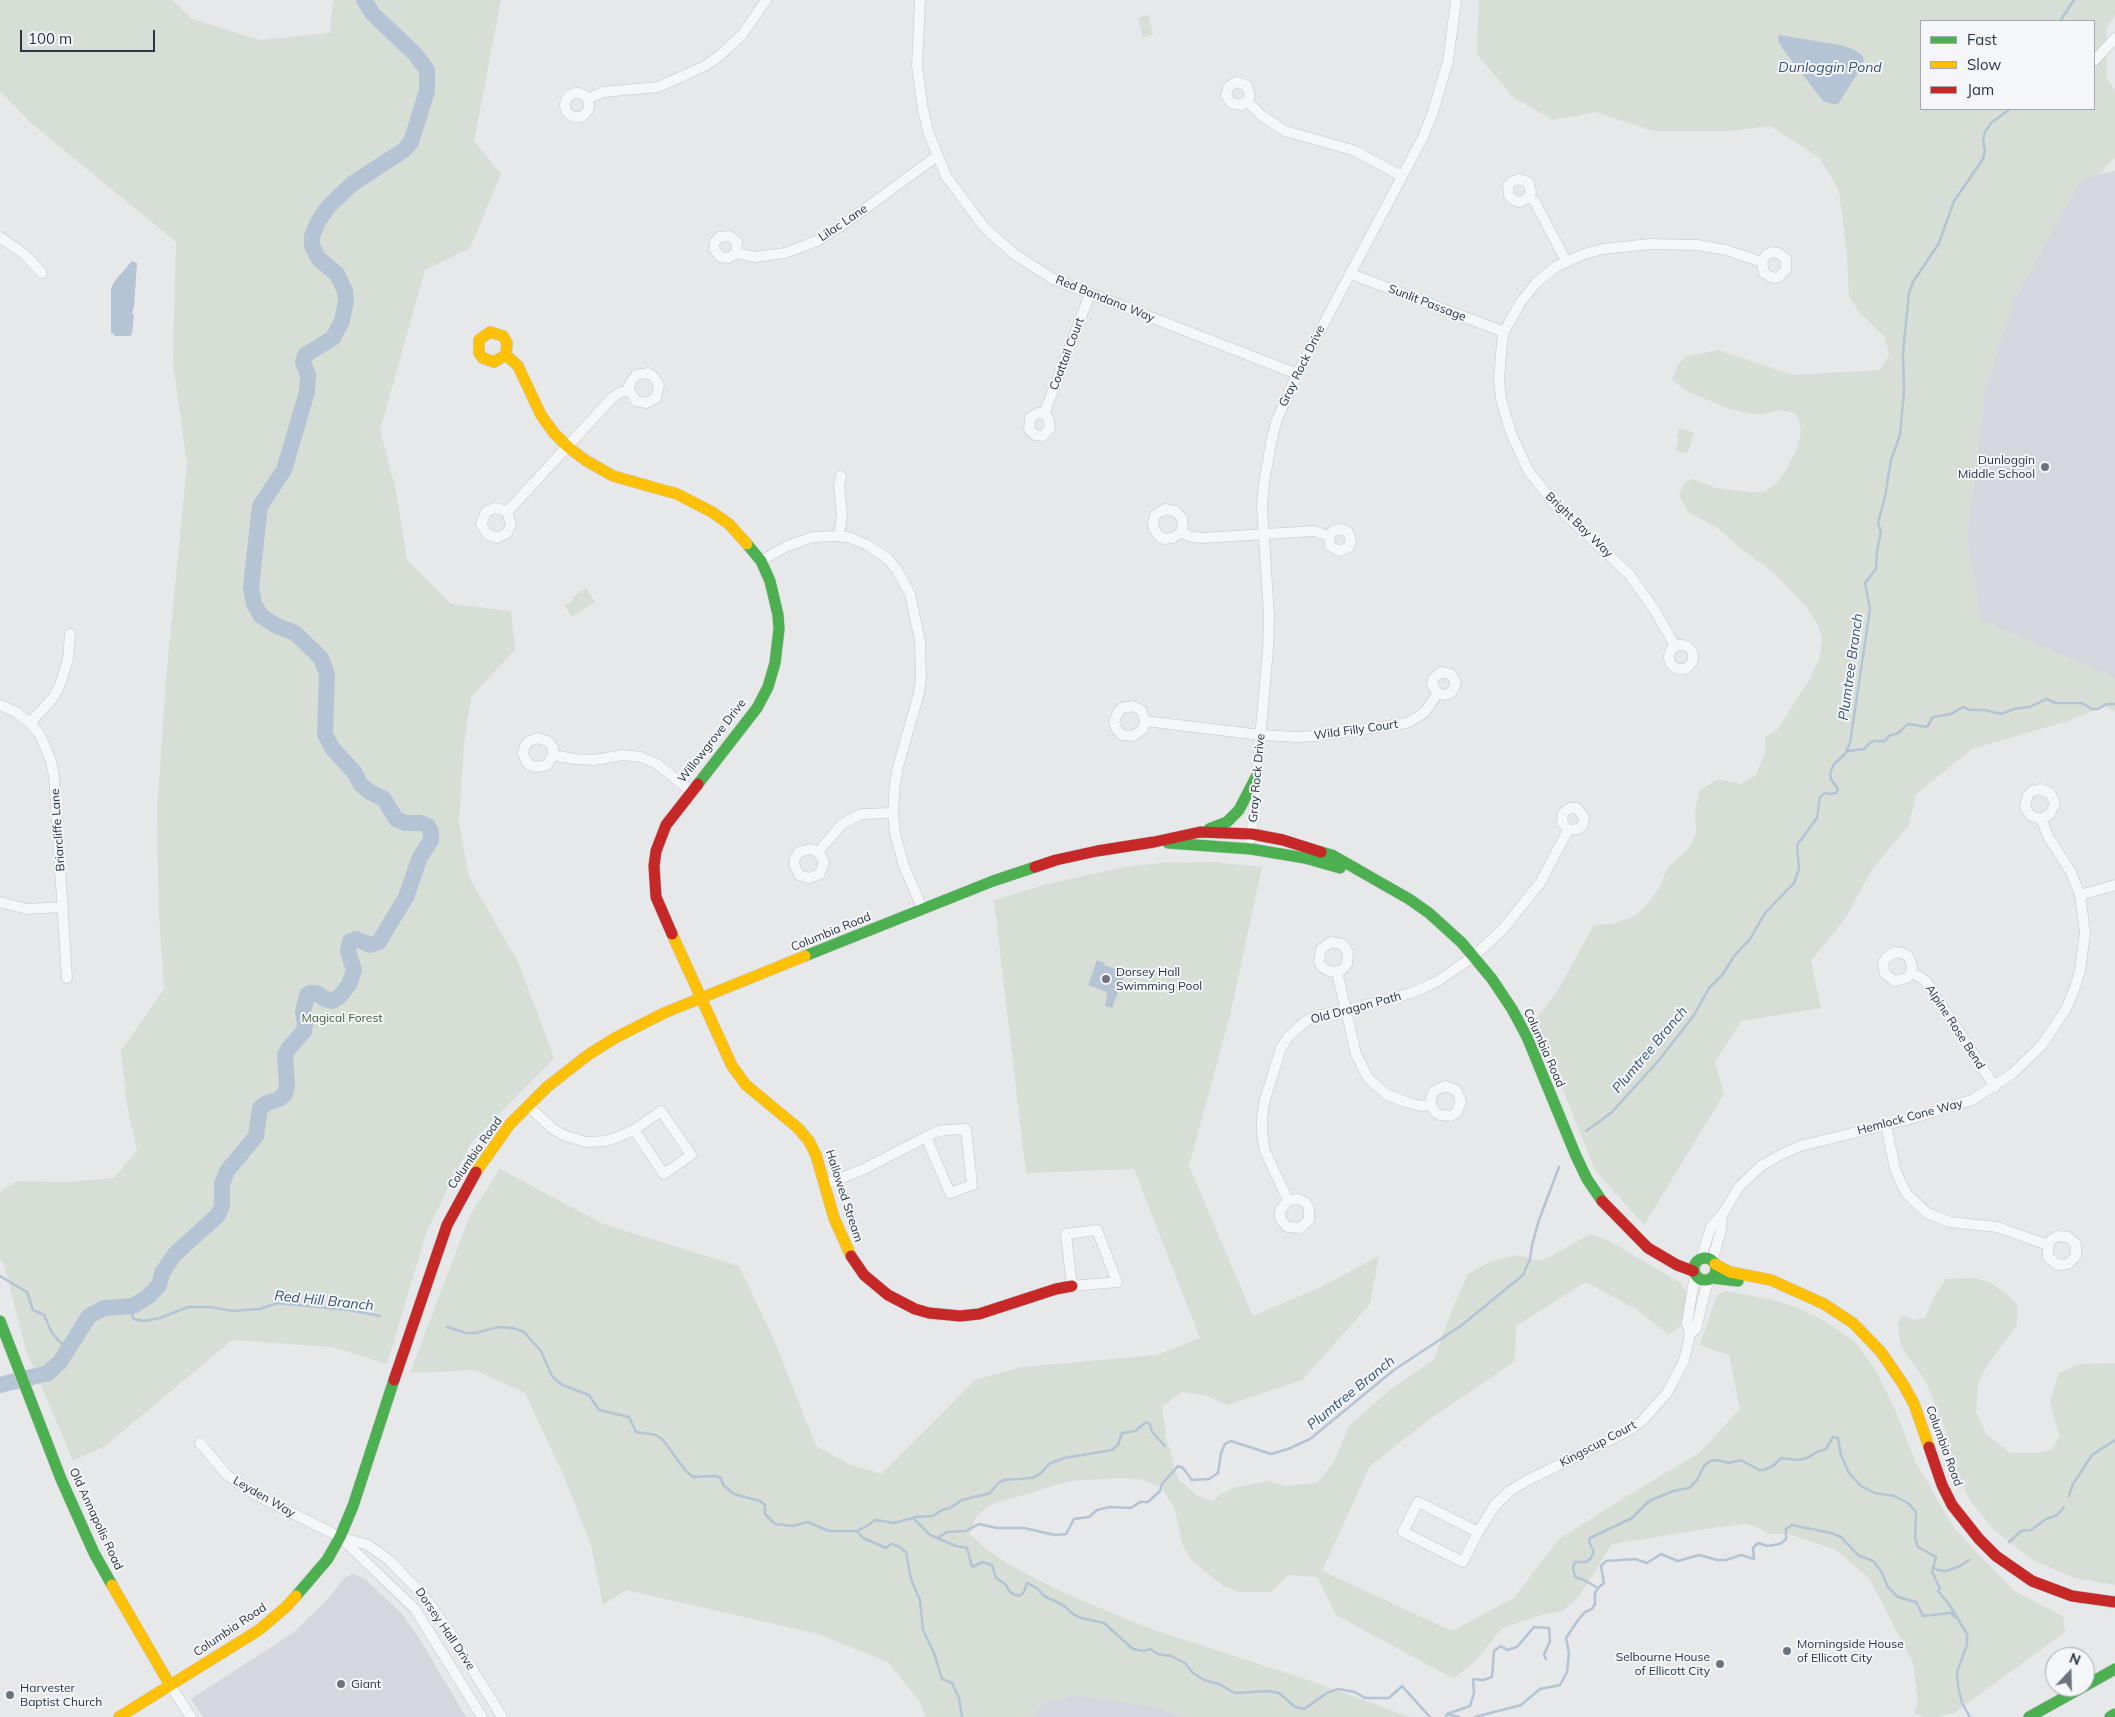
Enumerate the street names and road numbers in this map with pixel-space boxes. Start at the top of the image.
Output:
street label: Lilac Lane [816,201,870,245]
street label: Red Bandana Way [1053,273,1157,325]
street label: Sunlit Passage [1386,282,1468,324]
street label: Coattail Court [1047,316,1087,392]
street label: Gray Rock Drive [1276,323,1328,409]
street label: Bright Bay Way [1542,489,1616,561]
street label: Willowgrove Drive [675,696,749,786]
street label: Wild Filly Court [1313,717,1399,743]
street label: Gray Rock Drive [1246,733,1268,823]
street label: Briarcliffe Lane [48,788,68,872]
street label: Columbia Road [789,909,873,955]
street label: Alpine Rose Bend [1922,982,1988,1072]
street label: Old Dragon Path [1309,989,1403,1027]
street label: Columbia Road [1520,1006,1568,1090]
street label: Hemlock Cone Way [1856,1096,1964,1138]
street label: Columbia Road [445,1114,505,1192]
street label: Hallowed Stream [822,1148,866,1244]
street label: Columbia Road [1923,1404,1965,1488]
street label: Kingscup Court [1557,1418,1639,1470]
street label: Old Annapolis Road [66,1466,126,1572]
street label: Leyden Way [230,1473,298,1521]
street label: Dorsey Hall Drive [412,1585,478,1673]
street label: Columbia Road [191,1600,269,1660]

